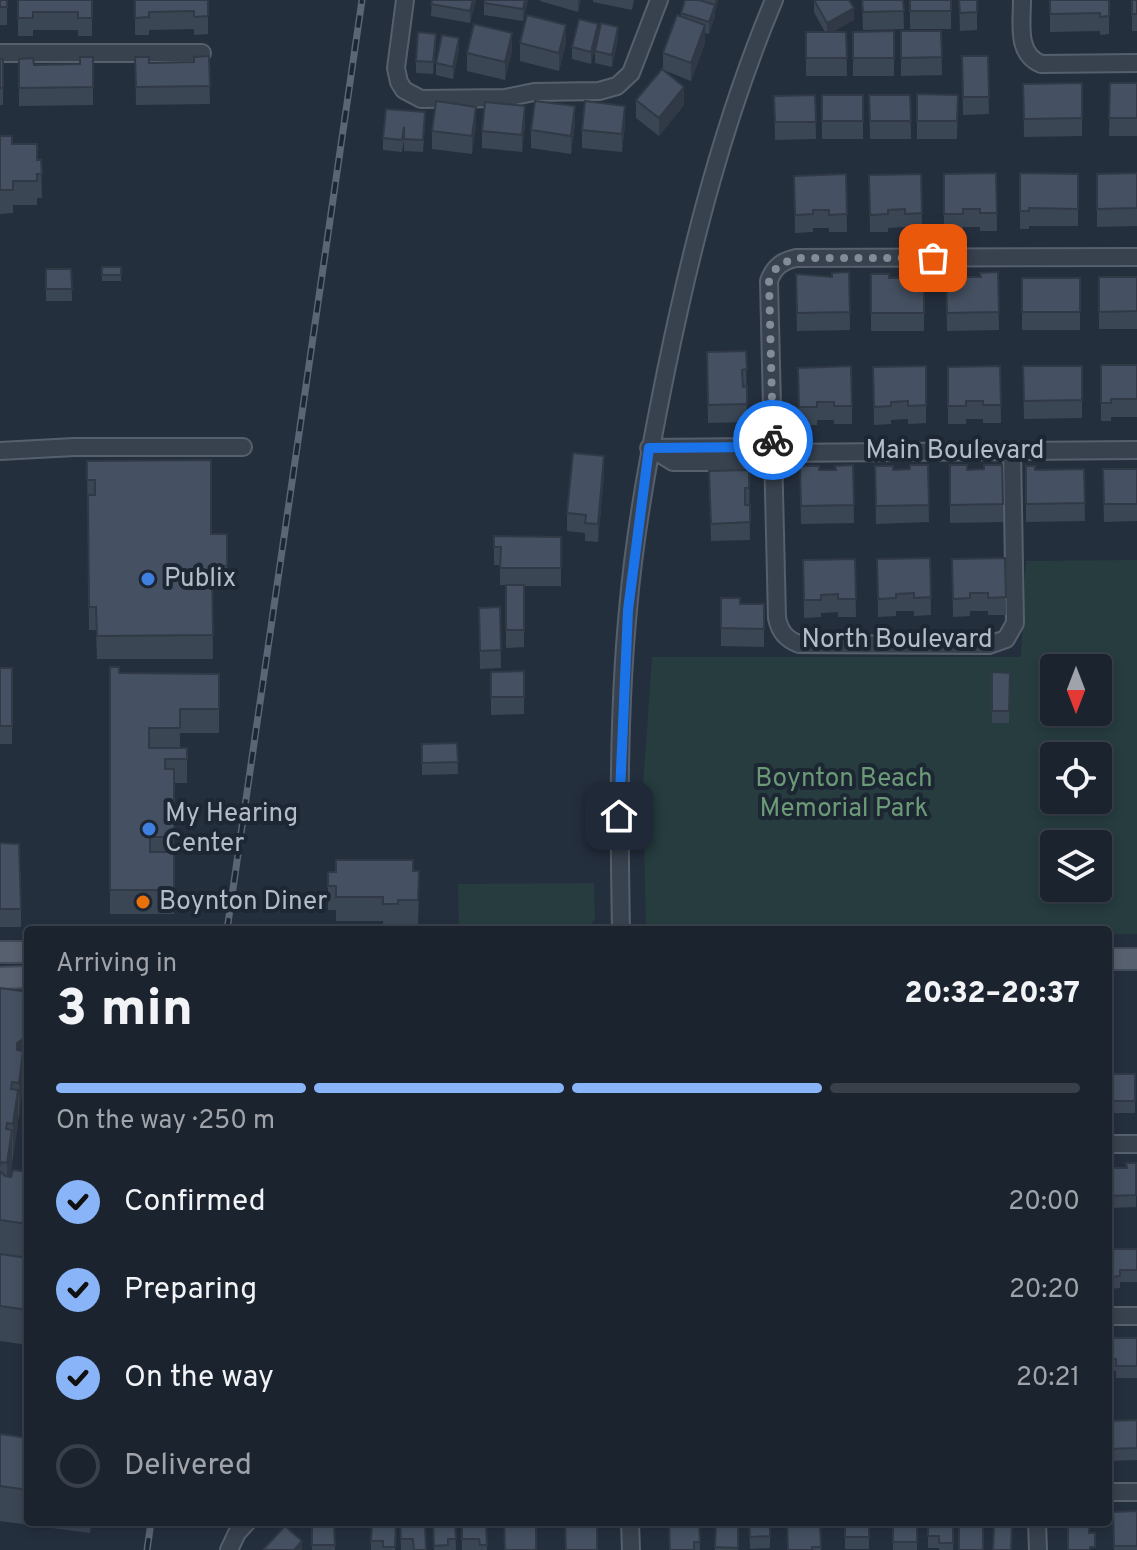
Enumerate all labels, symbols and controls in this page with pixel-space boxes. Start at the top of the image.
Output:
pin [899,224,967,292]
icon: bag [911,236,955,280]
courier [733,400,813,480]
icon: bike [751,418,795,462]
street label: Main Boulevard [866,435,1044,468]
place label: Publix [164,563,236,596]
marker: Publix [139,570,157,588]
street label: North Boulevard [802,624,993,657]
north arrow [1040,654,1112,726]
map controls [1040,654,1112,902]
button: locate [1040,742,1112,814]
park label: Boynton Beach Memorial Park [755,763,933,826]
pin [585,782,653,850]
icon: home [597,794,641,838]
place label: My Hearing Center [165,798,298,861]
marker: My Hearing Center [140,820,158,838]
button: layers [1040,830,1112,902]
place label: Boynton Diner [159,886,327,919]
marker: Boynton Diner [134,893,152,911]
text: Arriving in [56,948,177,981]
text: 20:32–20:37 [904,976,1080,1013]
text: 3 min [56,978,193,1044]
text: On the way · 250 m [56,1105,275,1138]
icon: check [56,1180,100,1224]
text: Confirmed [124,1184,266,1221]
text: 20:00 [1008,1186,1080,1219]
icon: check [56,1268,100,1312]
text: Preparing [124,1272,257,1309]
text: 20:20 [1009,1274,1080,1307]
icon: check [56,1356,100,1400]
text: On the way [124,1360,274,1397]
text: 20:21 [1016,1362,1080,1395]
text: Delivered [124,1448,252,1485]

